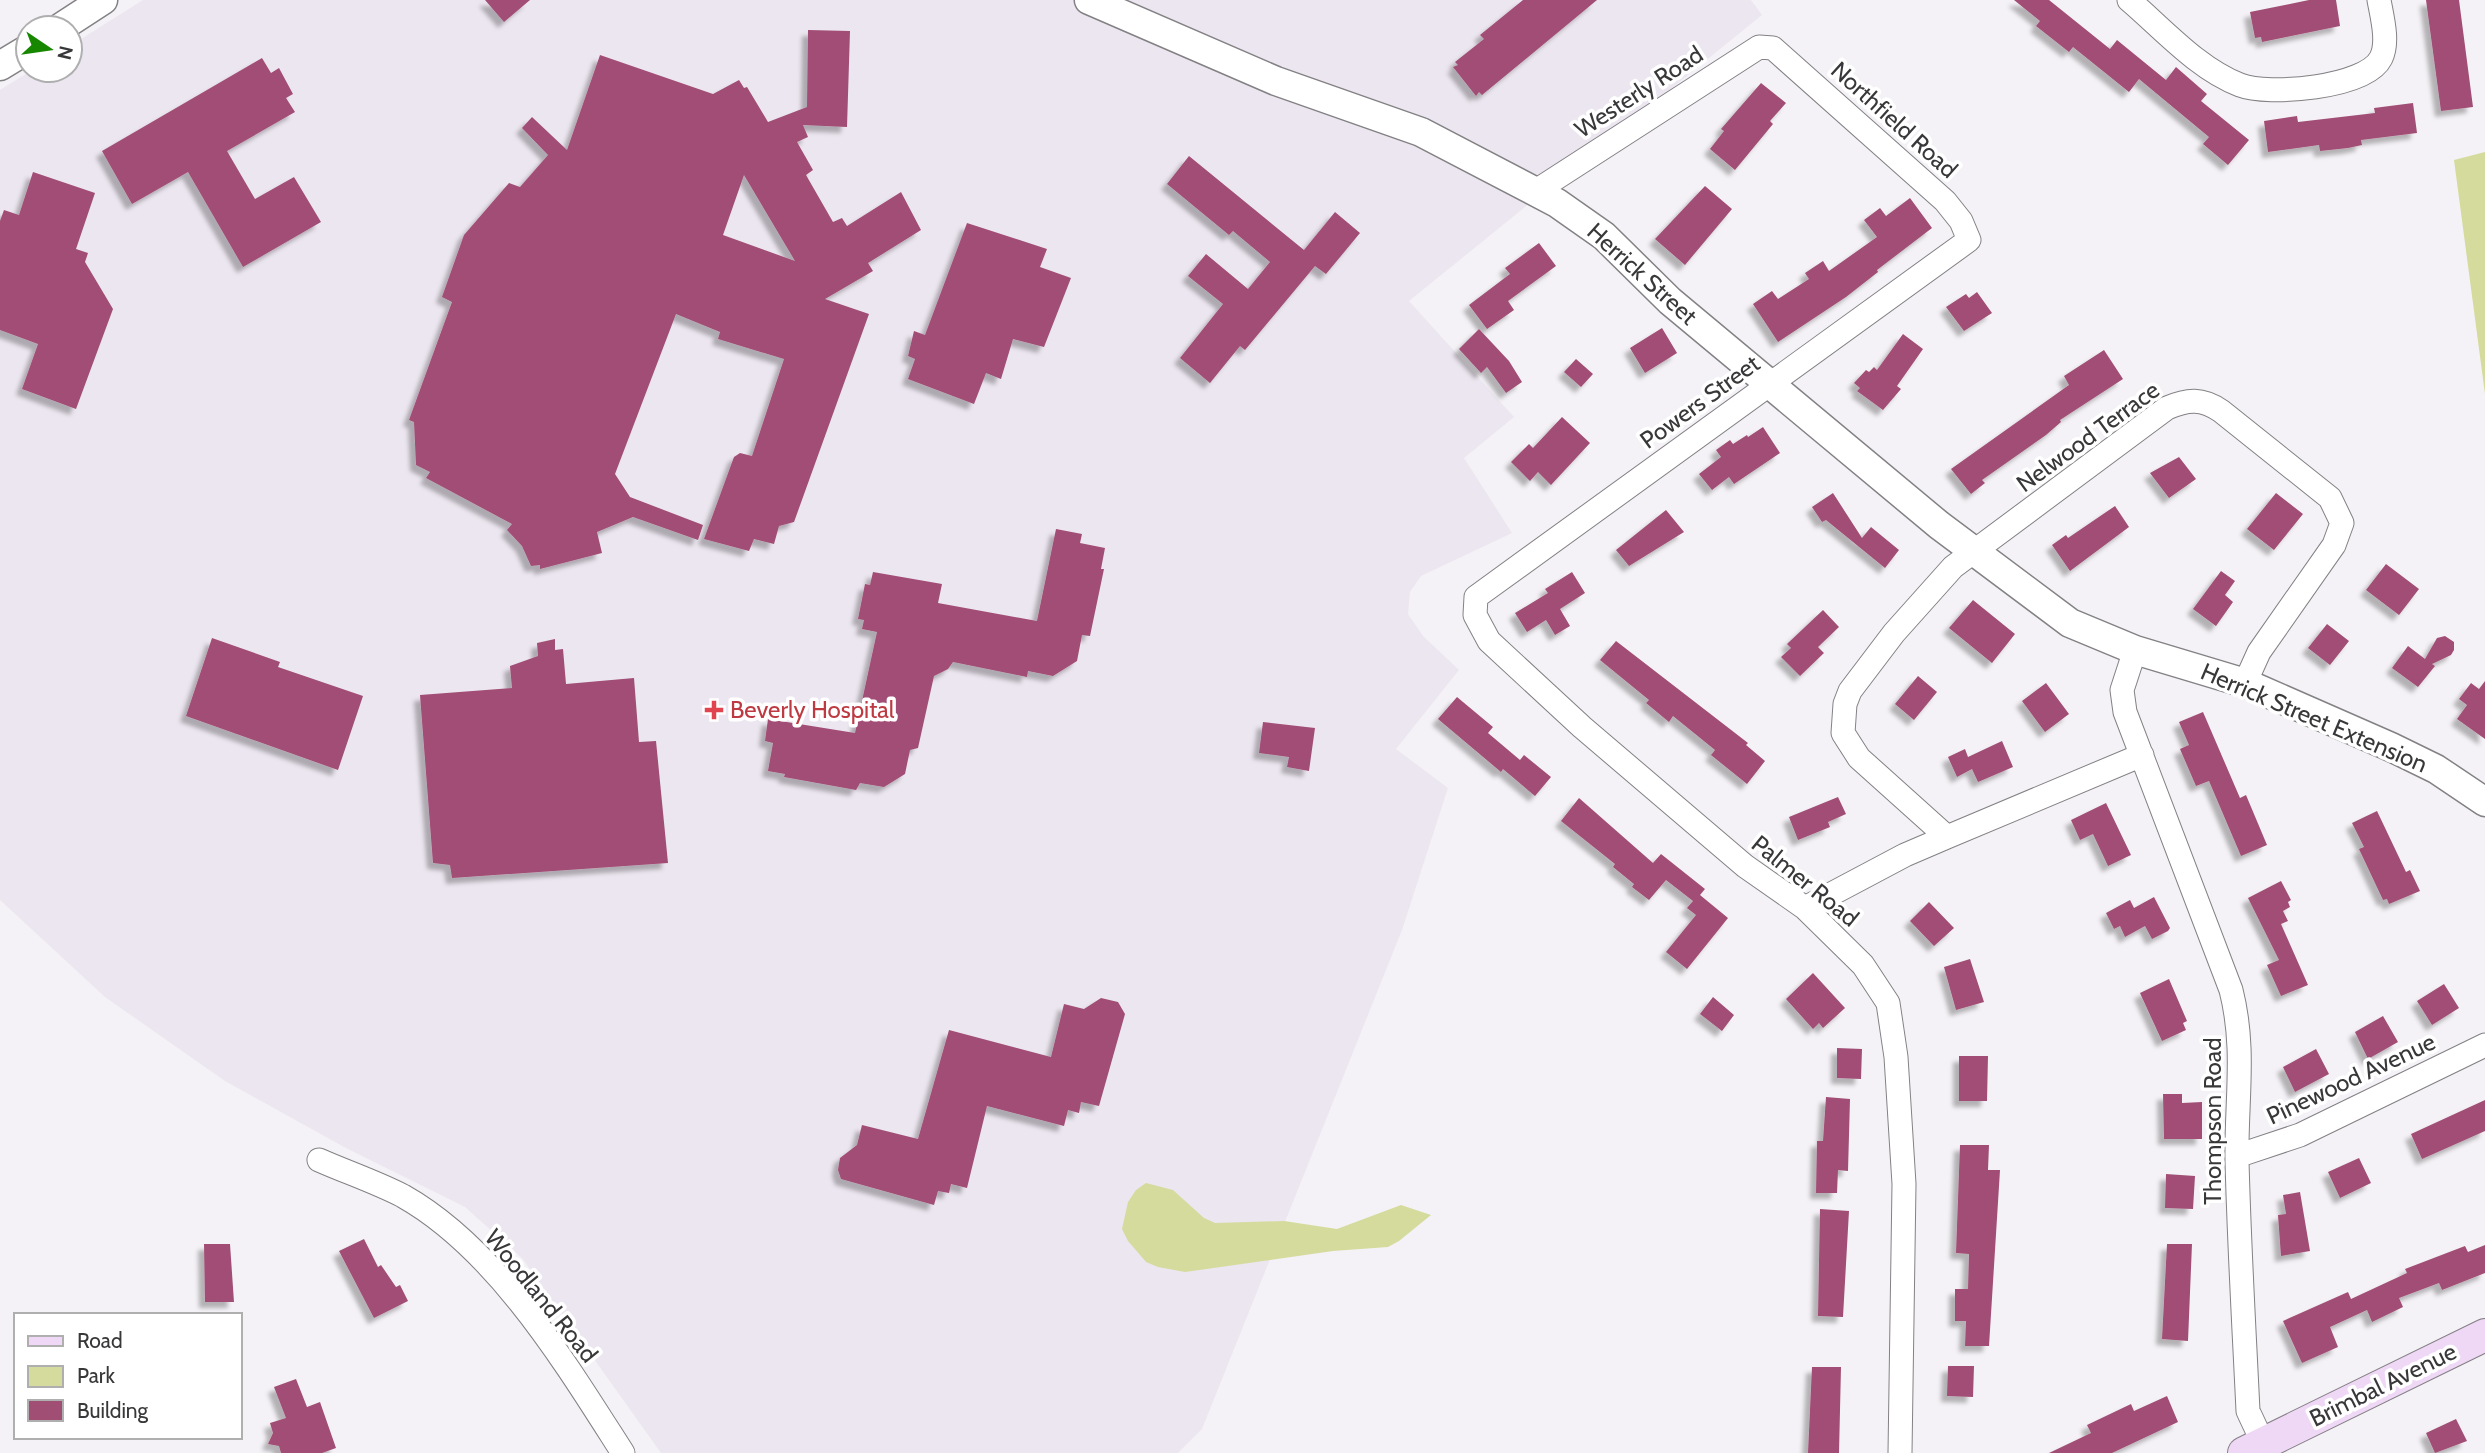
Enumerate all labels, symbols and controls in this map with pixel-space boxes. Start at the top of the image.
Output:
north arrow [14,14,84,84]
street label: Westerly Road [1569,39,1708,144]
text: N [52,44,78,62]
street label: Northfield Road [1825,55,1963,184]
street label: Herrick Street [1581,217,1703,331]
street label: Powers Street [1634,349,1765,455]
street label: Nelwood Terrace [2011,375,2165,498]
street label: Herrick Street Extension [2197,657,2432,778]
place label: Beverly Hospital [730,695,895,724]
marker: Beverly Hospital [704,700,724,720]
street label: Palmer Road [1746,829,1865,932]
street label: Pinewood Avenue [2262,1027,2440,1130]
street label: Thompson Road [2198,1037,2227,1205]
street label: Woodland Road [479,1223,604,1368]
legend [14,1313,242,1439]
text: Road [77,1328,123,1353]
street label: Brimbal Avenue [2305,1336,2461,1433]
text: Park [77,1363,115,1388]
text: Building [77,1398,149,1423]

